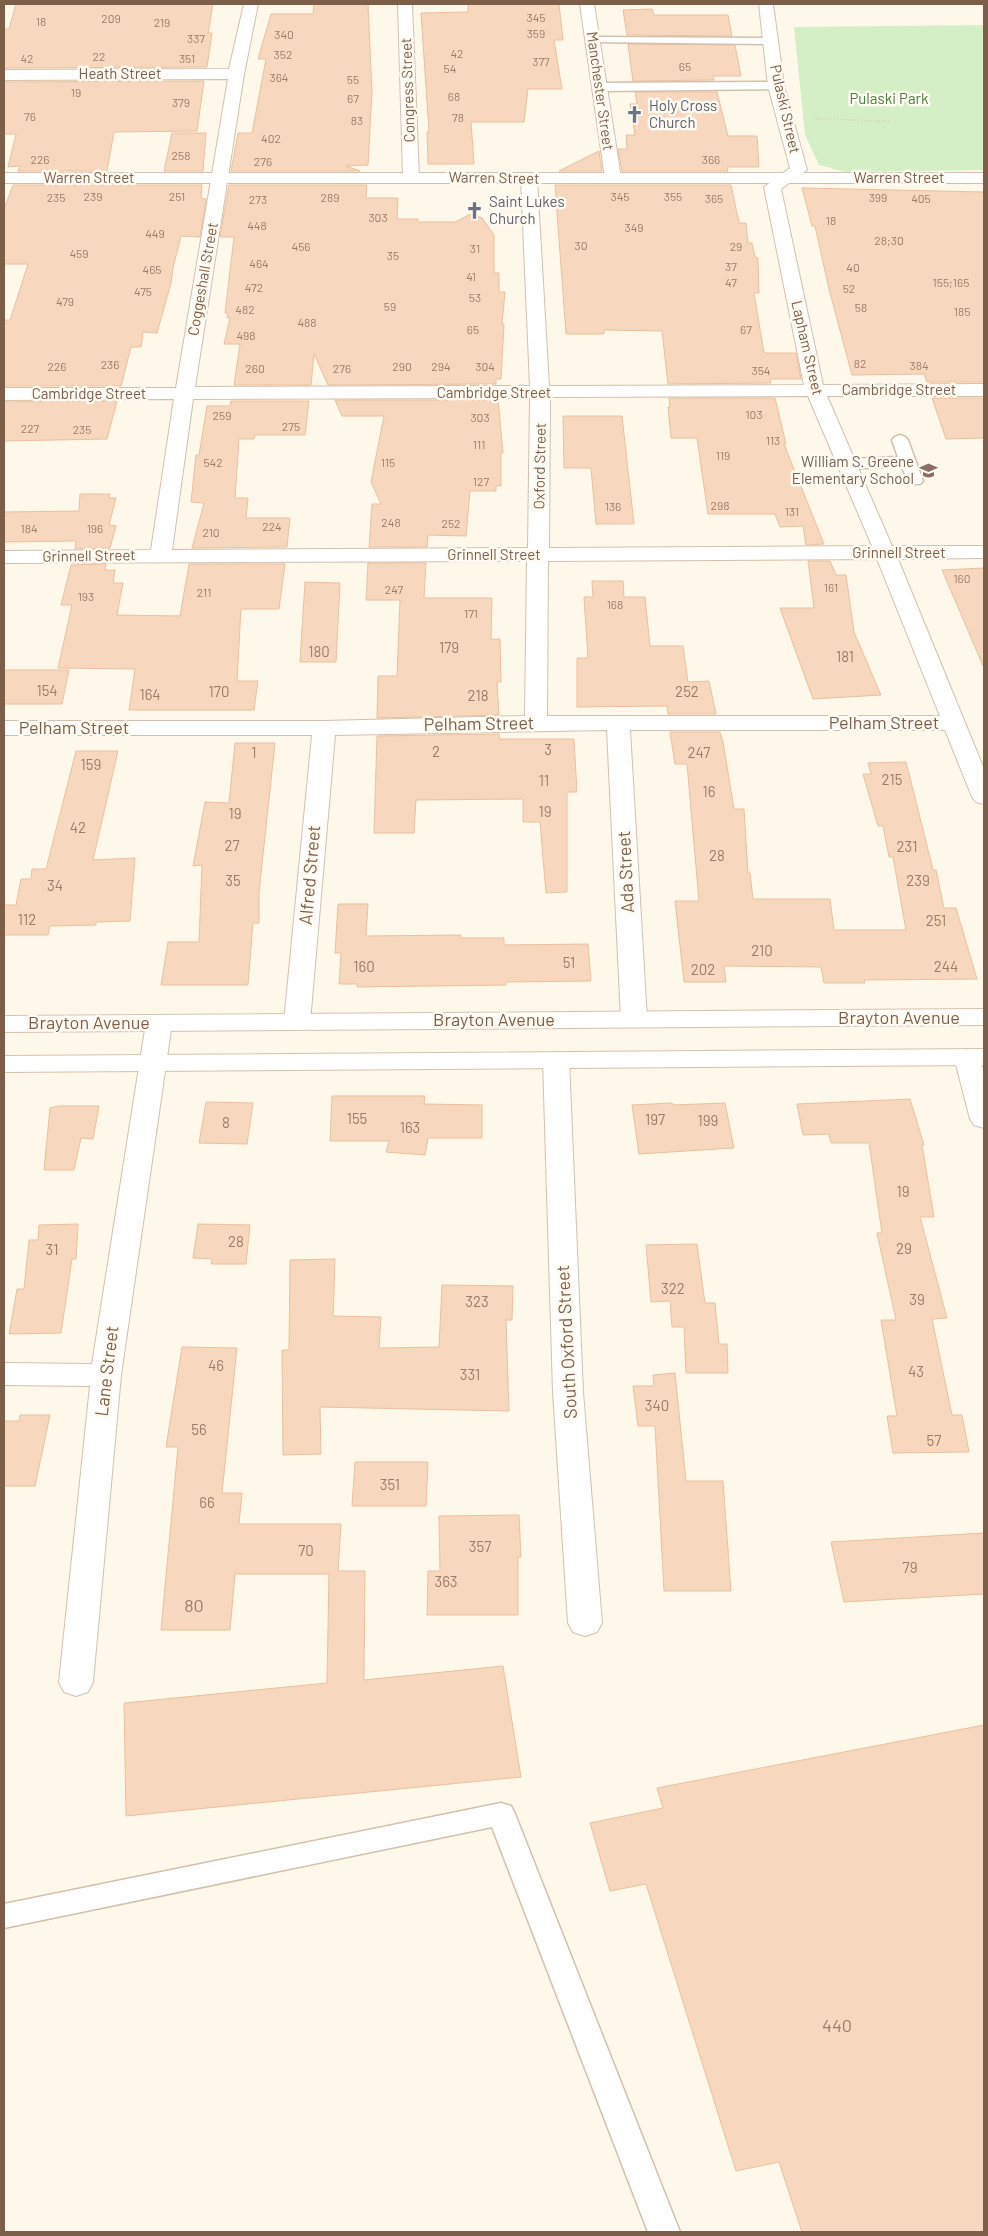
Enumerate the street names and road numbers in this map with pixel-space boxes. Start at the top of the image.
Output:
street label: Manchester Street [584,30,618,151]
street label: Congress Street [396,37,418,143]
street label: Pulaski Street [767,63,805,155]
street label: Heath Street [79,64,161,82]
street label: Warren Street [448,167,540,187]
street label: Warren Street [44,168,135,186]
street label: Warren Street [854,168,945,186]
street label: Coggeshall Street [183,221,221,337]
street label: Lapham Street [788,299,828,397]
street label: Cambridge Street [842,380,956,398]
street label: Cambridge Street [437,383,551,401]
street label: Cambridge Street [32,384,146,402]
street label: Oxford Street [529,422,549,510]
street label: Grinnell Street [852,543,946,561]
street label: Grinnell Street [42,545,136,565]
street label: Grinnell Street [447,545,541,563]
street label: Pelham Street [423,711,534,735]
street label: Pelham Street [829,711,939,733]
street label: Pelham Street [19,716,129,738]
street label: Alfred Street [294,824,324,926]
street label: Ada Street [612,830,638,914]
street label: Brayton Avenue [838,1006,960,1028]
street label: Brayton Avenue [433,1008,555,1030]
street label: Brayton Avenue [28,1011,150,1033]
street label: South Oxford Street [551,1265,581,1420]
street label: Lane Street [90,1324,122,1418]

